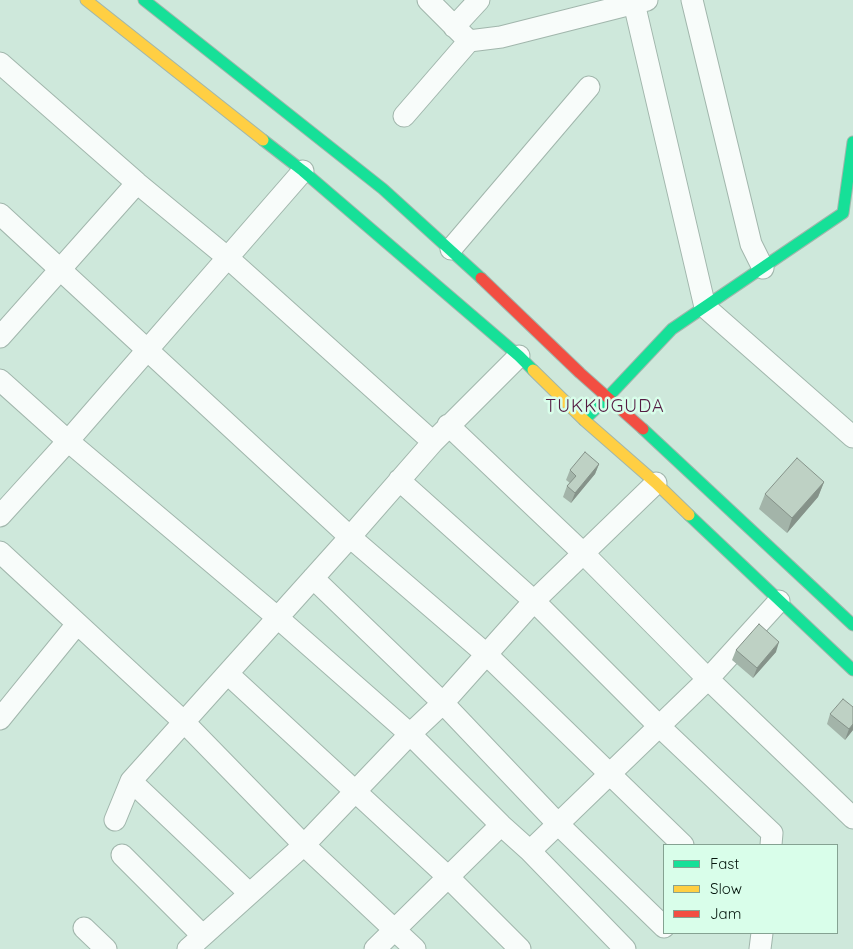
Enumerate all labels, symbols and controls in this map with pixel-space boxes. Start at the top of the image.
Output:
district label: TUKKUGUDA [544,396,666,418]
legend [663,844,838,934]
text: Fast [710,854,739,873]
text: Slow [710,879,742,898]
text: Jam [710,904,741,923]

